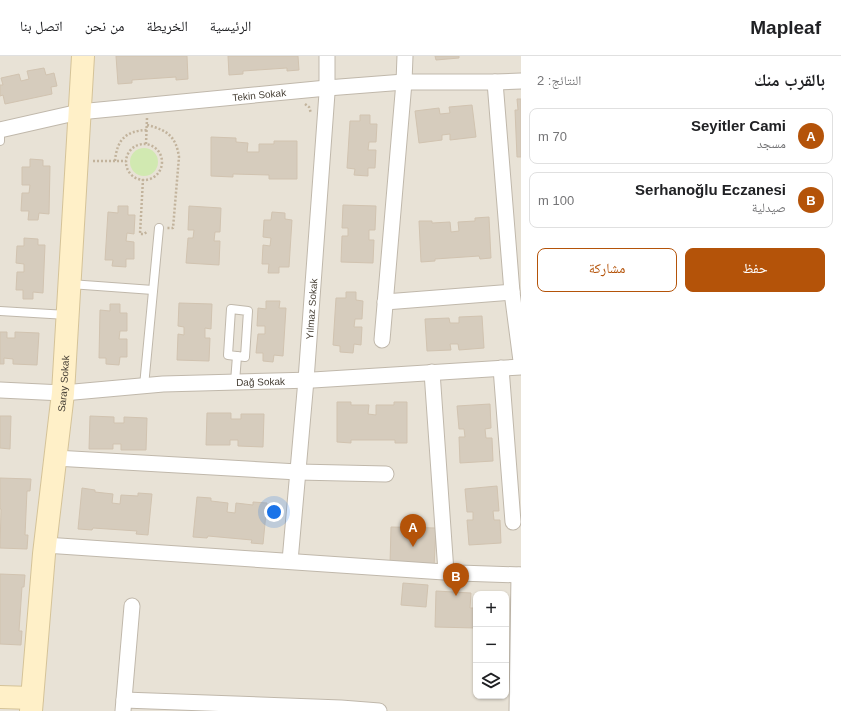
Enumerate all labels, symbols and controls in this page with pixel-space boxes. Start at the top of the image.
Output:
text: Mapleaf [750,17,821,38]
text: اتصل بنا [20,18,63,34]
text: من نحن [85,18,125,34]
text: الخريطة [147,18,188,34]
text: الرئيسية [210,18,251,34]
text: بالقرب منك [754,71,825,90]
text: النتائج: 2 [537,73,581,88]
street label: Tekin Sokak [232,86,288,103]
text: Seyitler Cami [691,117,786,134]
text: 70 m [538,129,567,144]
text: A [806,129,816,144]
text: مسجد [757,136,786,151]
text: Serhanoğlu Eczanesi [635,181,786,198]
text: 100 m [538,193,574,208]
text: B [806,193,816,208]
text: صيدلية [752,200,786,215]
button: مشاركة [537,248,677,292]
button: حفظ [685,248,825,292]
street label: Yılmaz Sokak [303,277,319,340]
street label: Saray Sokak [55,354,71,413]
street label: Dağ Sokak [236,375,286,388]
your location [264,502,284,522]
pin: A [400,514,426,547]
pin: B [443,563,469,596]
map controls [473,591,509,699]
button: + [473,591,509,627]
button: − [473,627,509,663]
button: layers [473,663,509,699]

